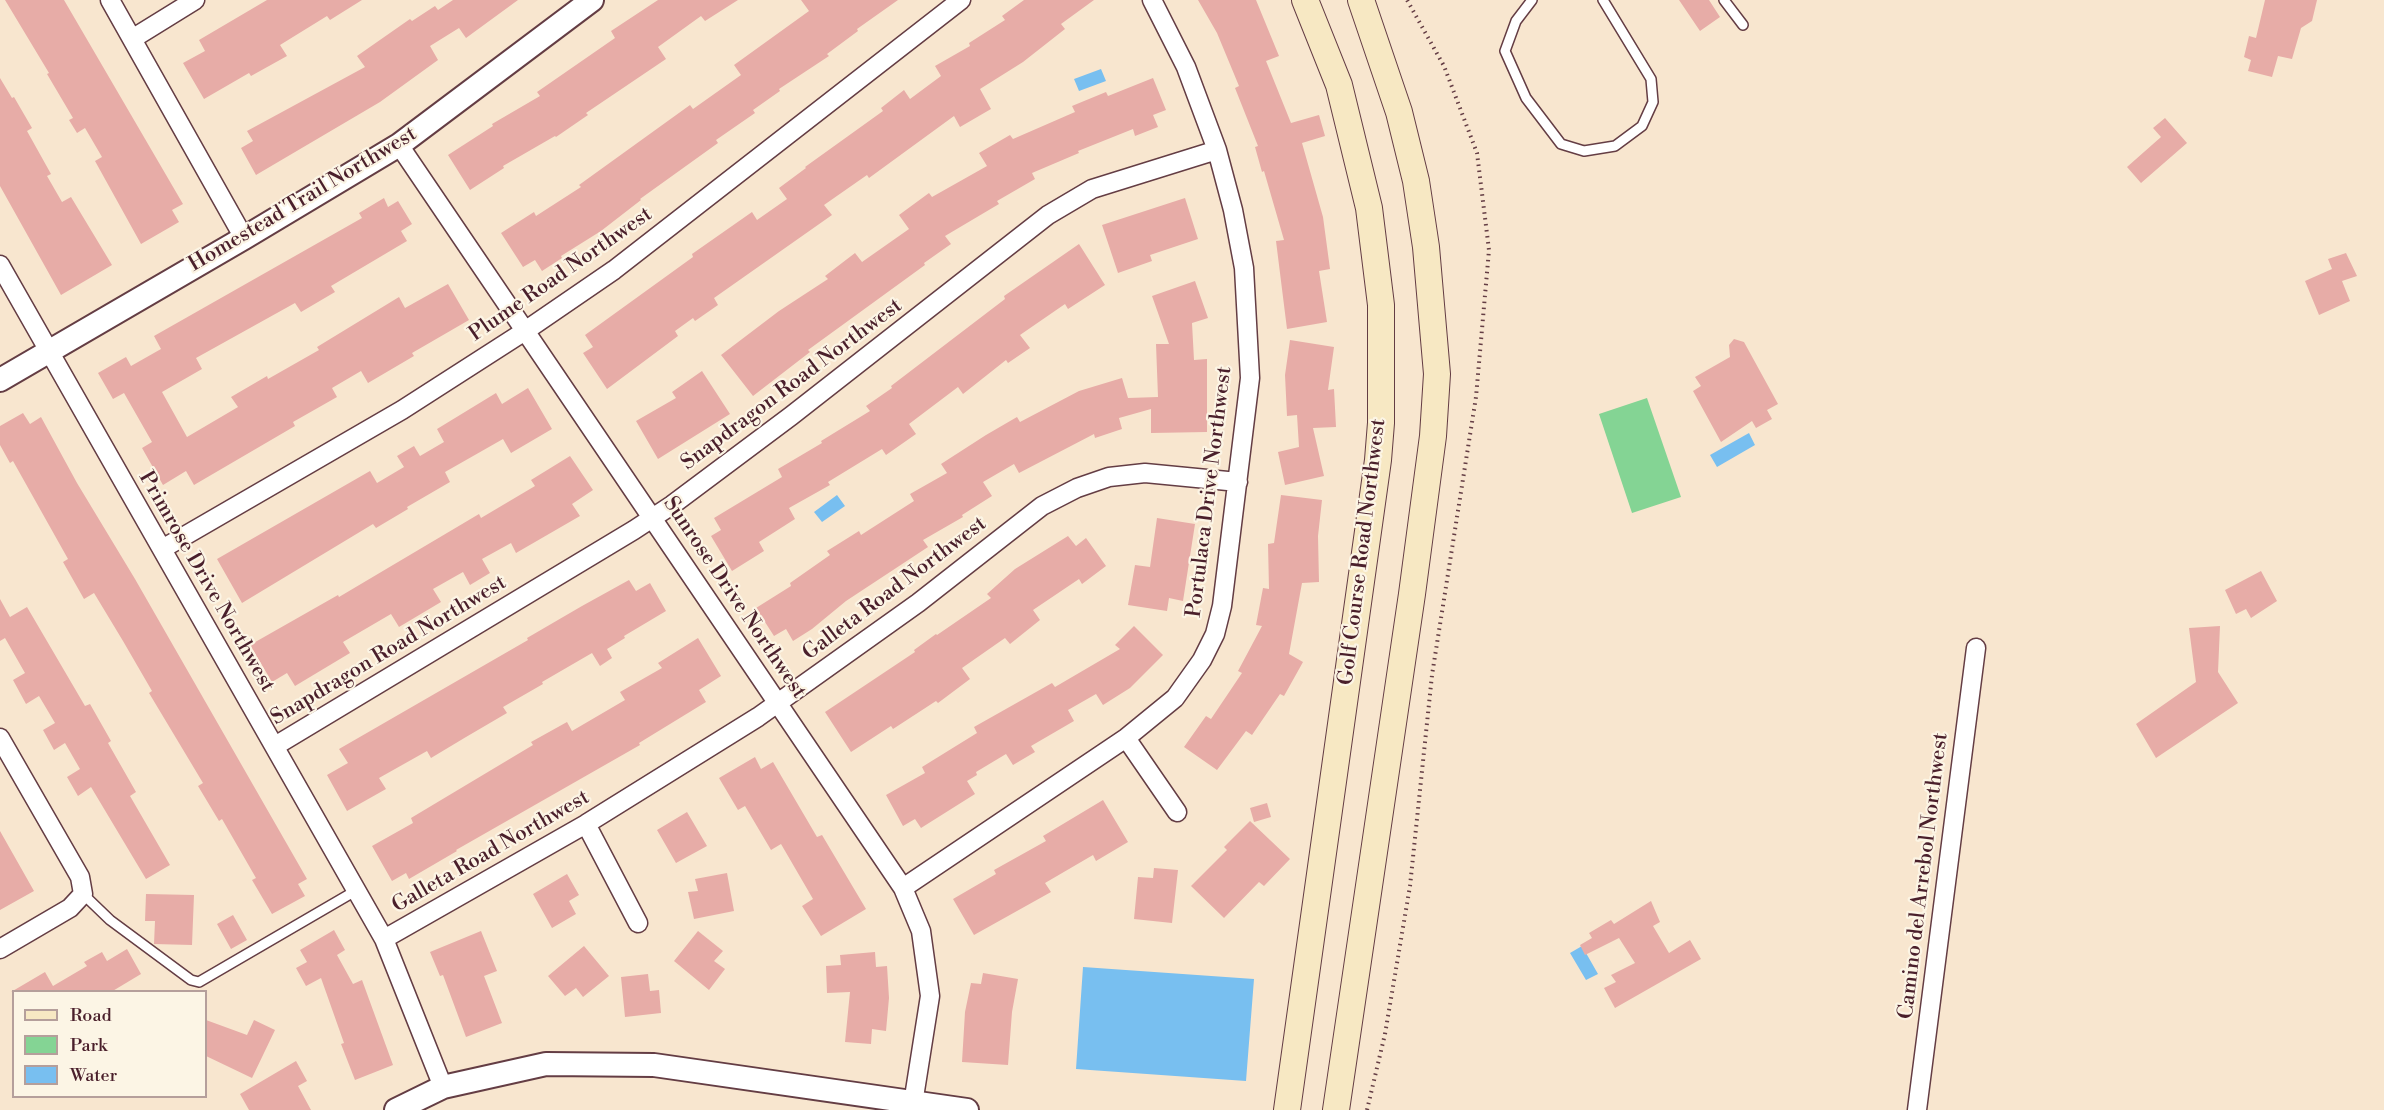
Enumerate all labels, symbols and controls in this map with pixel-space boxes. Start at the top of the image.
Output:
street label: Homestead Trail Northwest [184,122,422,278]
street label: Plume Road Northwest [465,202,657,348]
street label: Snapdragon Road Northwest [677,294,907,476]
street label: Portulaca Drive Northwest [1182,365,1238,619]
street label: Golf Course Road Northwest [1334,417,1392,687]
street label: Primrose Drive Northwest [132,467,280,697]
street label: Sunrose Drive Northwest [657,492,811,704]
street label: Galleta Road Northwest [798,512,992,666]
street label: Snapdragon Road Northwest [267,571,511,731]
street label: Camino del Arrebol Northwest [1894,731,1954,1021]
street label: Galleta Road Northwest [388,785,594,919]
legend [12,990,207,1098]
text: Road [70,1004,112,1027]
text: Park [70,1034,107,1057]
text: Water [70,1064,117,1087]

